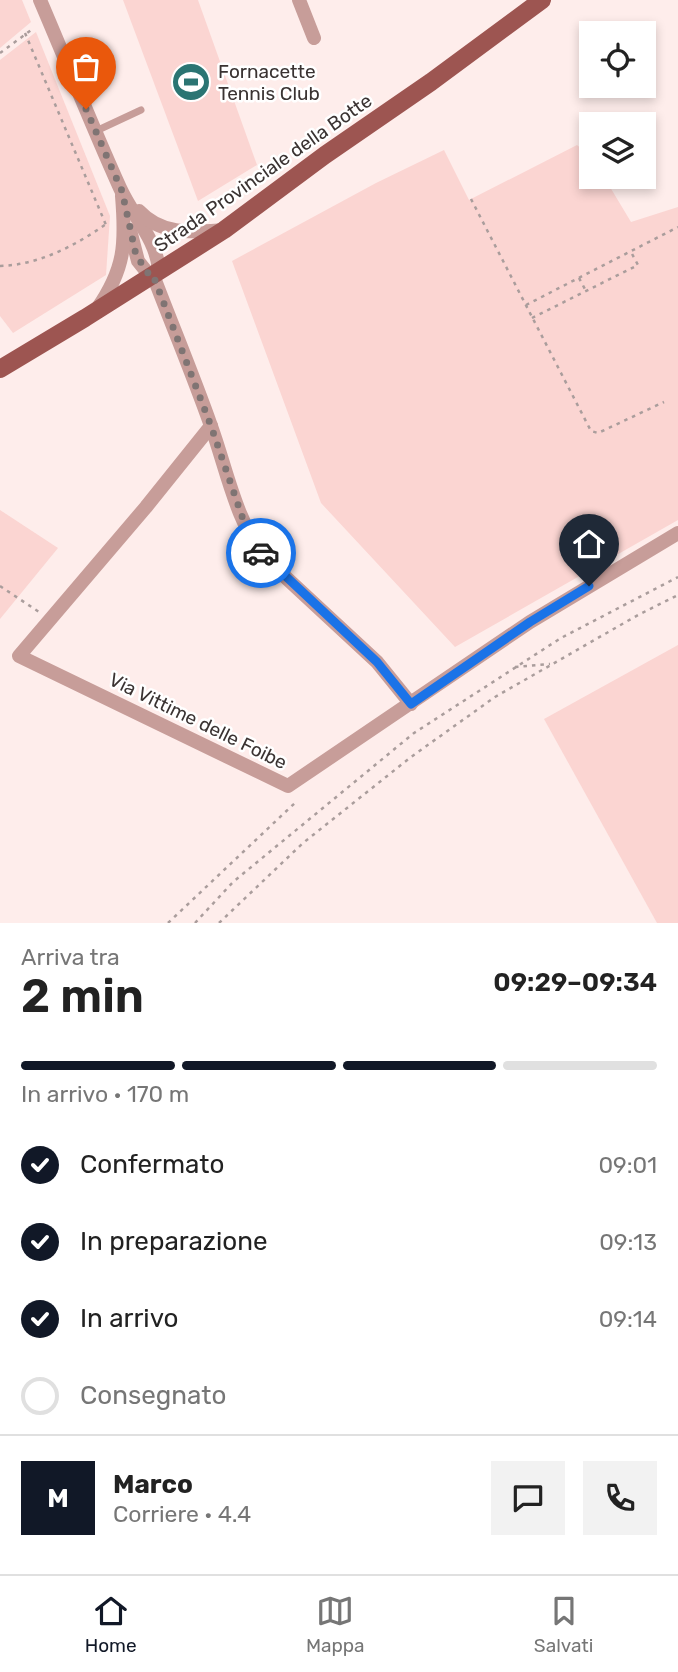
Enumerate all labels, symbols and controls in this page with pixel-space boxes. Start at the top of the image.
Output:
map controls [579,21,656,189]
button: locate [579,21,656,98]
pin [56,37,116,109]
icon: bag [67,48,105,86]
place label: Fornacette Tennis Club [218,60,320,105]
sports icon: Fornacette Tennis Club [170,61,212,103]
street label: Strada Provinciale della Botte [150,89,376,257]
button: layers [579,112,656,189]
pin [559,514,619,586]
courier [226,518,296,588]
icon: home [570,525,608,563]
icon: car [242,534,280,572]
street label: Via Vittime delle Foibe [105,668,291,774]
text: Arriva tra [21,943,120,971]
text: 09:29–09:34 [493,967,657,998]
text: 2 min [21,969,144,1024]
text: In arrivo · 170 m [21,1080,189,1108]
icon: check [21,1146,59,1184]
text: Confermato [80,1149,224,1180]
text: 09:01 [598,1151,657,1179]
icon: check [21,1223,59,1261]
text: In preparazione [80,1226,268,1257]
text: 09:13 [599,1228,657,1256]
icon: check [21,1300,59,1338]
text: In arrivo [80,1303,178,1334]
text: 09:14 [599,1305,657,1333]
text: Consegnato [80,1380,226,1411]
button: chat [491,1461,565,1535]
button: phone [583,1461,657,1535]
text: Marco [113,1469,193,1500]
text: M [47,1483,69,1514]
text: Corriere · 4.4 [113,1500,251,1528]
tab: Home [85,1592,137,1657]
tab: Mappa [306,1592,365,1657]
tab: Salvati [534,1592,593,1657]

